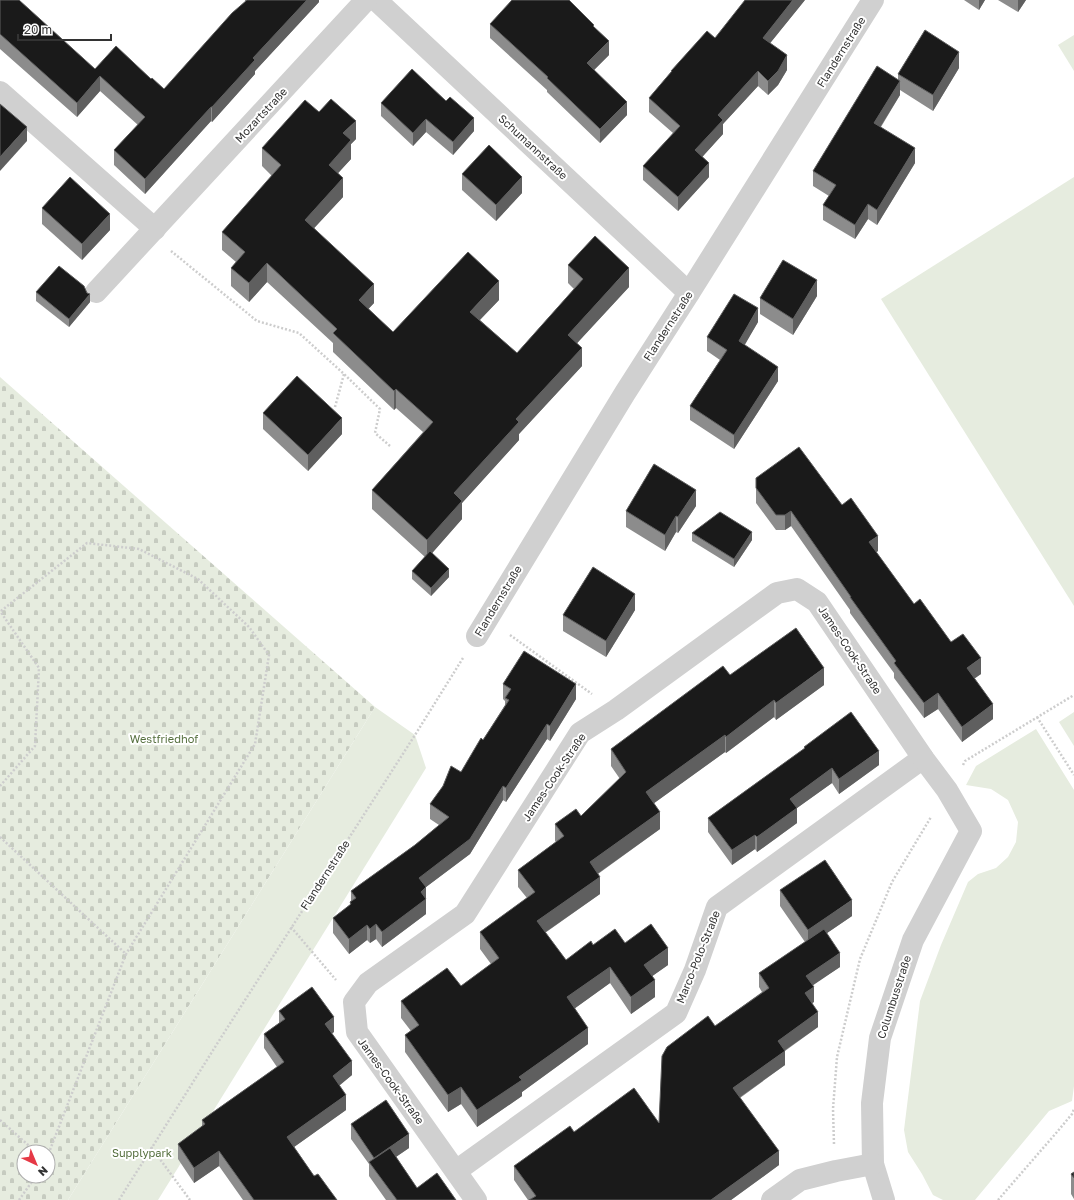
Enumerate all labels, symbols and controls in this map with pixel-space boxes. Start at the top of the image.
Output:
street label: Flandernstraße [814,14,867,89]
scale bar [18,16,111,42]
text: 20 m [24,22,52,37]
street label: Mozartstraße [232,85,289,145]
street label: Schumannstraße [496,111,570,182]
street label: Flandernstraße [640,288,695,363]
street label: Flandernstraße [471,563,524,639]
street label: James-Cook-Straße [816,603,885,696]
street label: James-Cook-Straße [519,730,588,823]
park label: Westfriedhof [130,732,198,745]
street label: Flandernstraße [297,837,352,912]
street label: Marco-Polo-Straße [673,909,722,1005]
street label: Columbusstraße [874,954,913,1040]
street label: James-Cook-Straße [356,1035,427,1126]
north arrow [16,1144,56,1184]
park label: Supplypark [112,1146,172,1159]
text: N [36,1164,51,1179]

